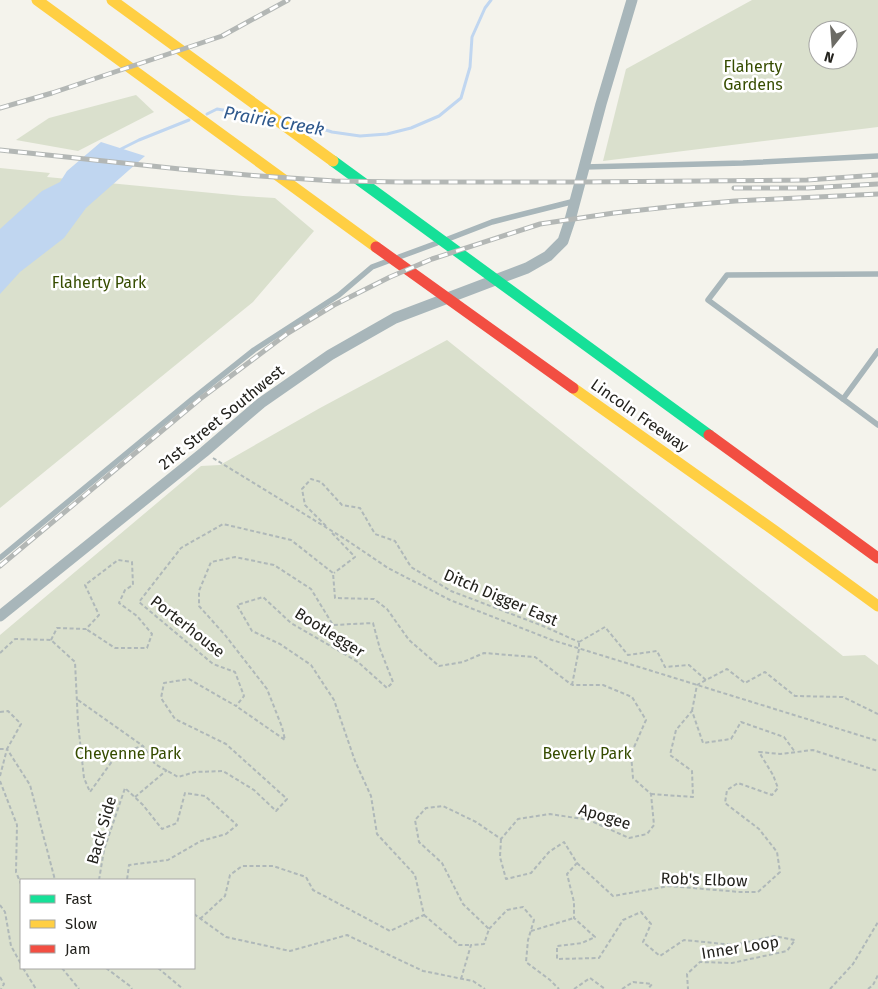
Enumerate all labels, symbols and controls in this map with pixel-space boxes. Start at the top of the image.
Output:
north arrow [808,20,858,70]
text: N [822,47,836,66]
park label: Flaherty Gardens [723,57,783,94]
water label: Prairie Creek [222,101,326,141]
park label: Flaherty Park [52,273,147,292]
street label: 21st Street Southwest [155,361,288,474]
street label: Lincoln Freeway [587,375,692,456]
street label: Ditch Digger East [441,565,561,630]
street label: Porterhouse [147,592,229,661]
street label: Bootlegger [291,604,369,662]
park label: Cheyenne Park [75,744,182,763]
park label: Beverly Park [542,744,632,763]
street label: Back Side [83,794,120,866]
street label: Apogee [576,800,633,833]
street label: Rob's Elbow [660,868,748,891]
legend [20,879,195,969]
text: Fast [65,890,92,908]
text: Slow [65,915,97,933]
street label: Inner Loop [700,932,780,963]
text: Jam [65,940,91,958]

